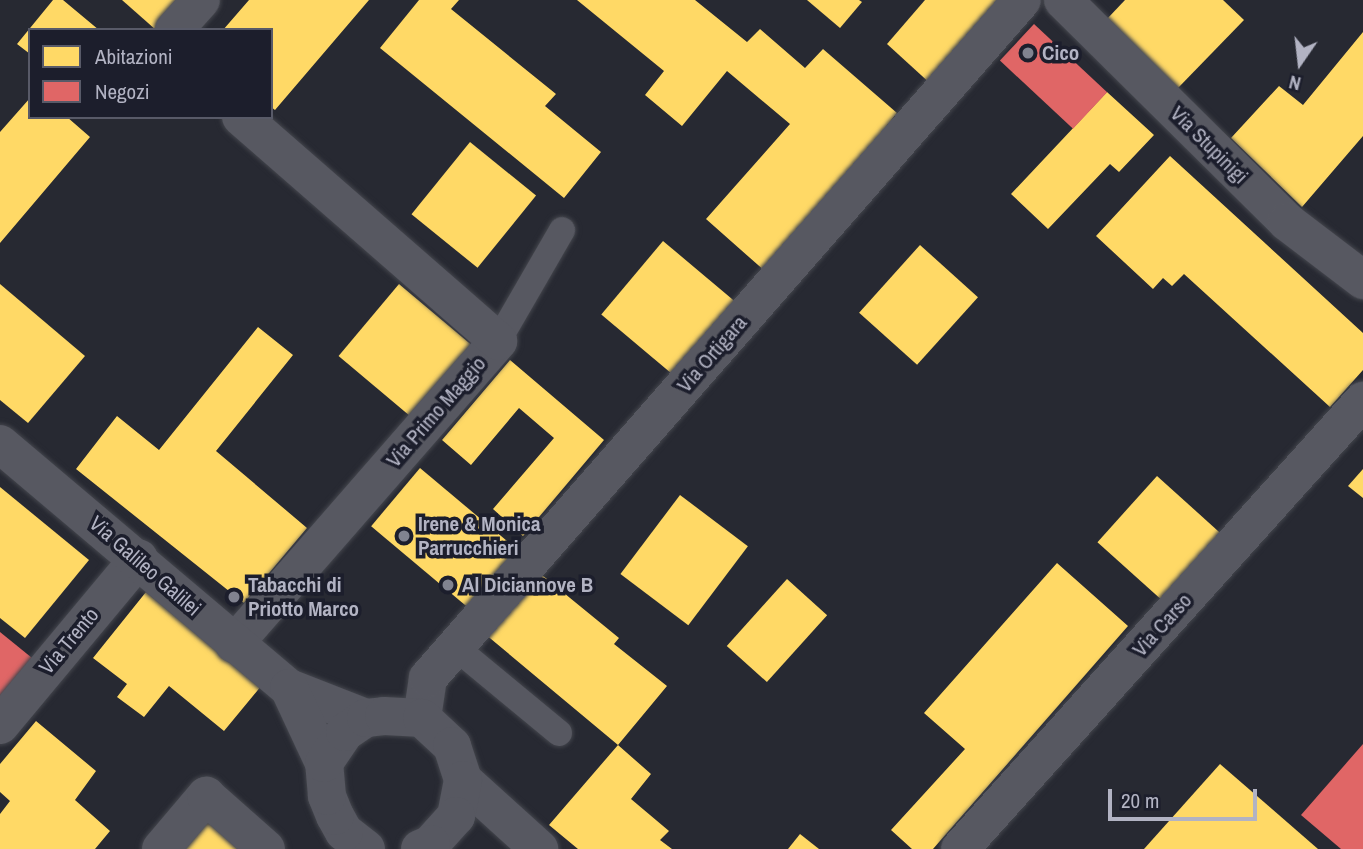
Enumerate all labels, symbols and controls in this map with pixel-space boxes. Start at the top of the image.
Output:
legend [28,28,273,119]
north arrow [1265,28,1335,98]
place label: Cico [1042,40,1079,66]
text: Abitazioni [95,42,173,71]
marker: Cico [1020,45,1036,61]
text: N [1286,69,1304,97]
text: Negozi [95,77,150,106]
street label: Via Stupinigi [1165,101,1253,189]
street label: Via Ortigara [672,310,752,398]
street label: Via Primo Maggio [381,351,491,473]
street label: Via Galileo Galilei [84,511,206,621]
place label: Irene & Monica Parrucchieri [418,511,540,561]
marker: Irene & Monica Parrucchieri [396,528,412,544]
place label: Tabacchi di Priotto Marco [248,572,359,622]
place label: Al Diciannove B [462,572,593,598]
marker: Al Diciannove B [440,577,456,593]
street label: Via Carso [1127,588,1197,662]
marker: Tabacchi di Priotto Marco [226,589,242,605]
street label: Via Trento [34,602,104,680]
scale bar [1111,776,1260,820]
text: 20 m [1121,786,1159,815]

